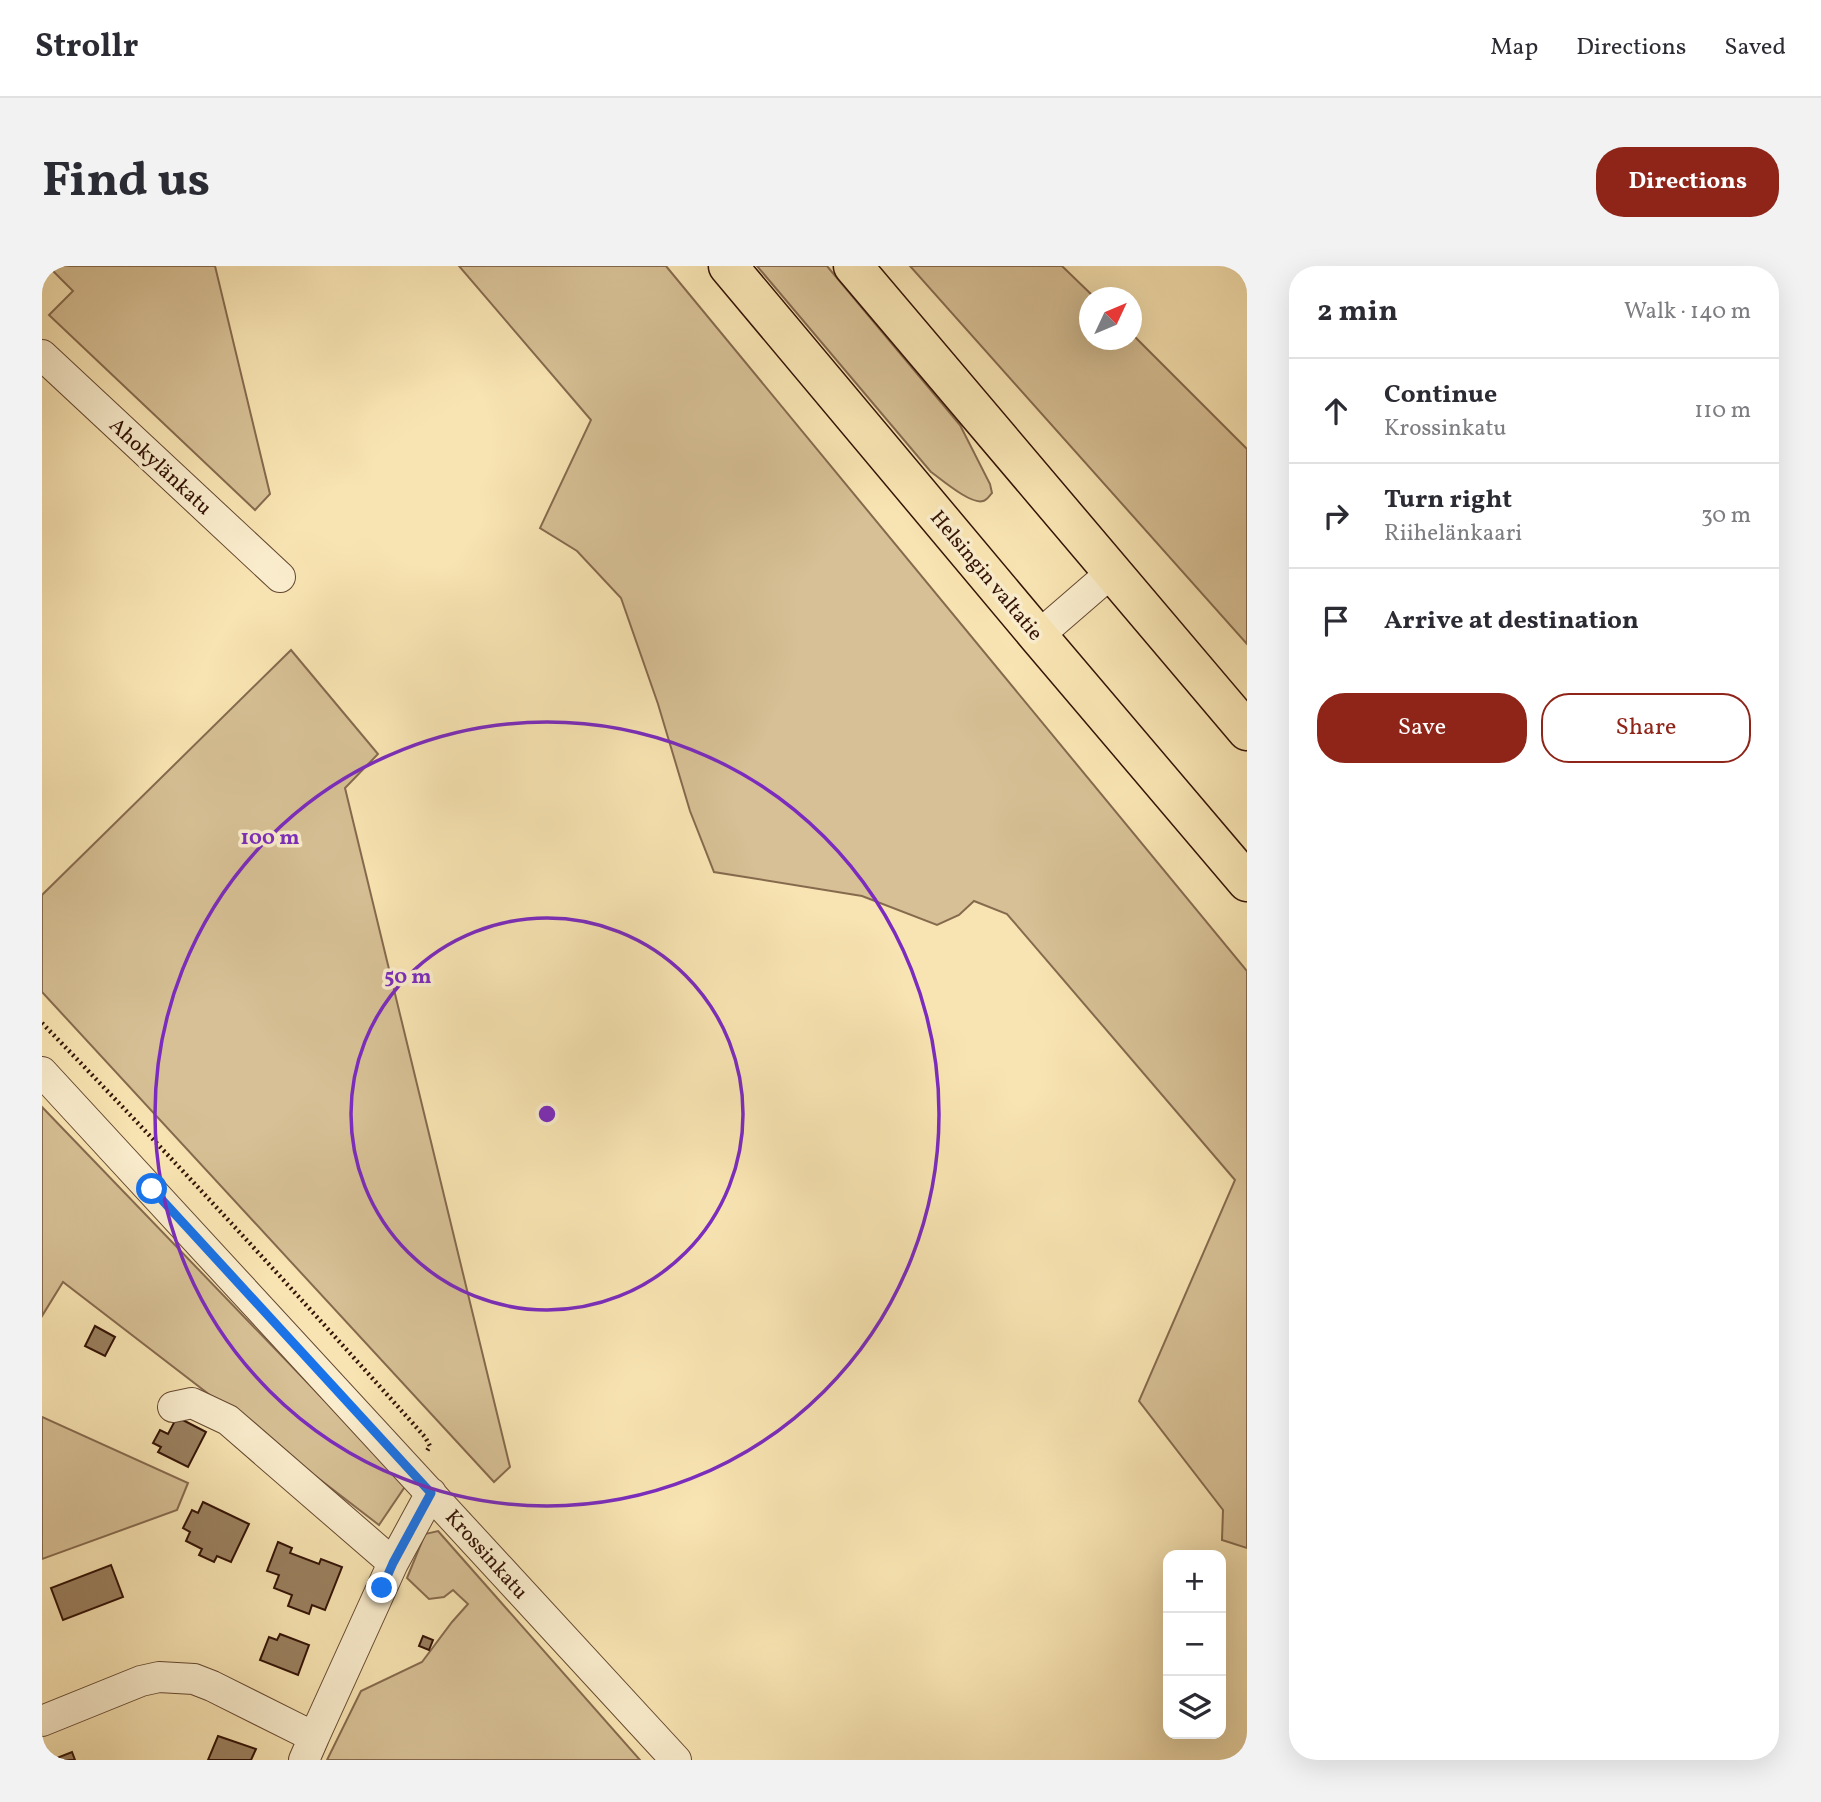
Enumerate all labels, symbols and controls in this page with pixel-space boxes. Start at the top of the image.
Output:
text: Strollr [35,25,138,71]
text: Map [1490,31,1538,65]
text: Directions [1576,31,1686,65]
text: Saved [1724,31,1786,65]
button: Directions [1596,147,1779,217]
text: Find us [42,148,210,217]
north arrow [1079,287,1142,350]
text: 2 min [1317,291,1398,333]
text: Walk · 140 m [1624,296,1751,328]
text: Continue [1384,377,1497,413]
icon: ahead [1317,392,1355,430]
text: 110 m [1694,395,1751,427]
street label: Ahokylänkatu [102,412,218,522]
text: Krossinkatu [1384,413,1507,445]
text: Turn right [1384,482,1512,518]
icon: right [1317,497,1355,535]
text: 30 m [1701,500,1751,532]
street label: Helsingin valtatie [923,505,1049,647]
text: Riihelänkaari [1384,518,1522,550]
icon: arrive [1317,602,1355,640]
text: Arrive at destination [1384,603,1639,639]
button: Save [1317,693,1527,763]
button: Share [1541,693,1751,763]
text: 100 m [240,824,300,853]
text: 50 m [384,963,432,992]
centre of rings [535,1102,559,1126]
route start [136,1173,167,1204]
street label: Krossinkatu [438,1504,534,1606]
map controls [1163,1550,1226,1739]
button: + [1163,1550,1226,1613]
route end [366,1572,397,1603]
button: − [1163,1613,1226,1676]
button: layers [1163,1676,1226,1739]

